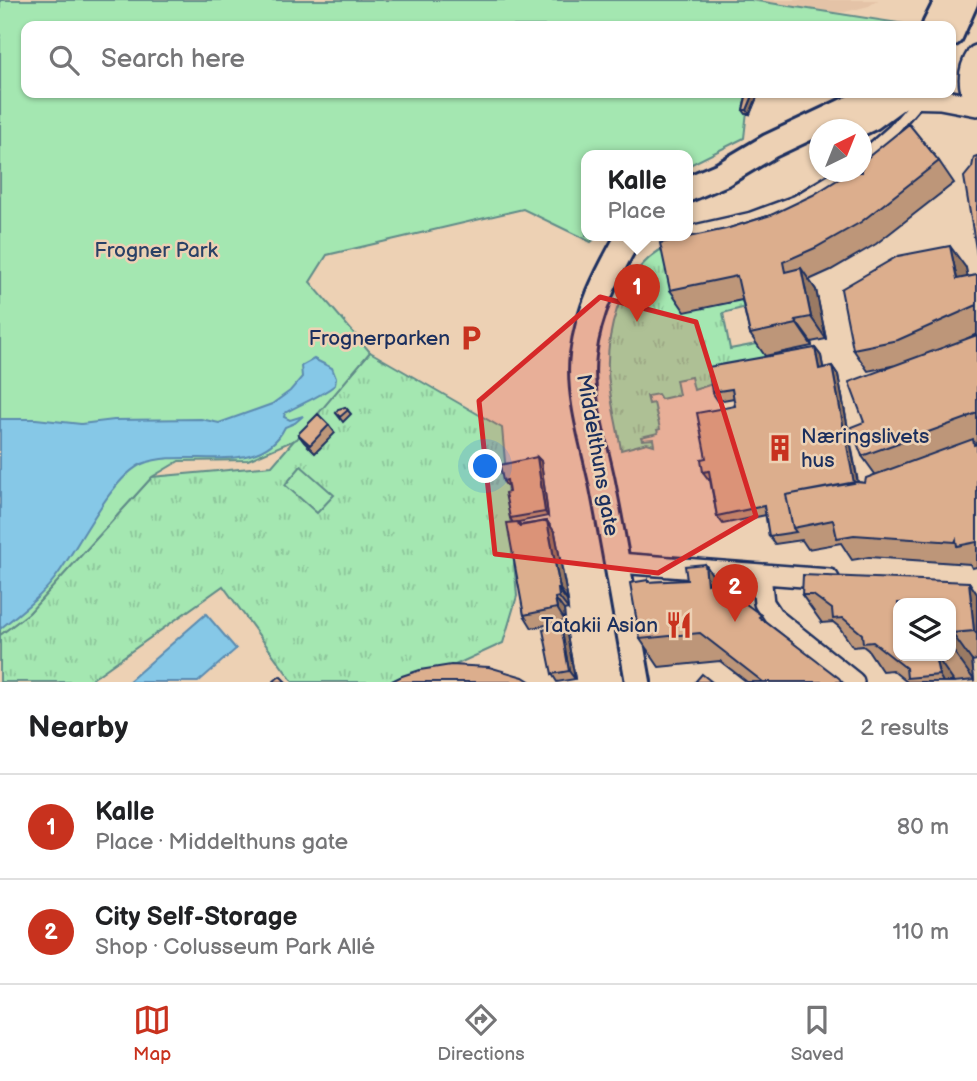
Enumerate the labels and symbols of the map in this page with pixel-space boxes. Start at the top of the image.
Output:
north arrow [809,119,872,182]
park label: Frogner Park [94,238,218,263]
pin: 1 [614,264,660,322]
parking icon: Frognerparken [456,323,486,353]
place label: Frognerparken [309,326,450,351]
street label: Middelthuns gate [571,372,624,538]
place label: Næringslivets hus [801,424,929,473]
building icon: Næringslivets hus [765,433,795,463]
your location [468,449,502,483]
pin: 2 [712,564,758,622]
restaurant icon: Tatakii Asian [664,610,694,640]
place label: Tatakii Asian [541,613,658,638]

